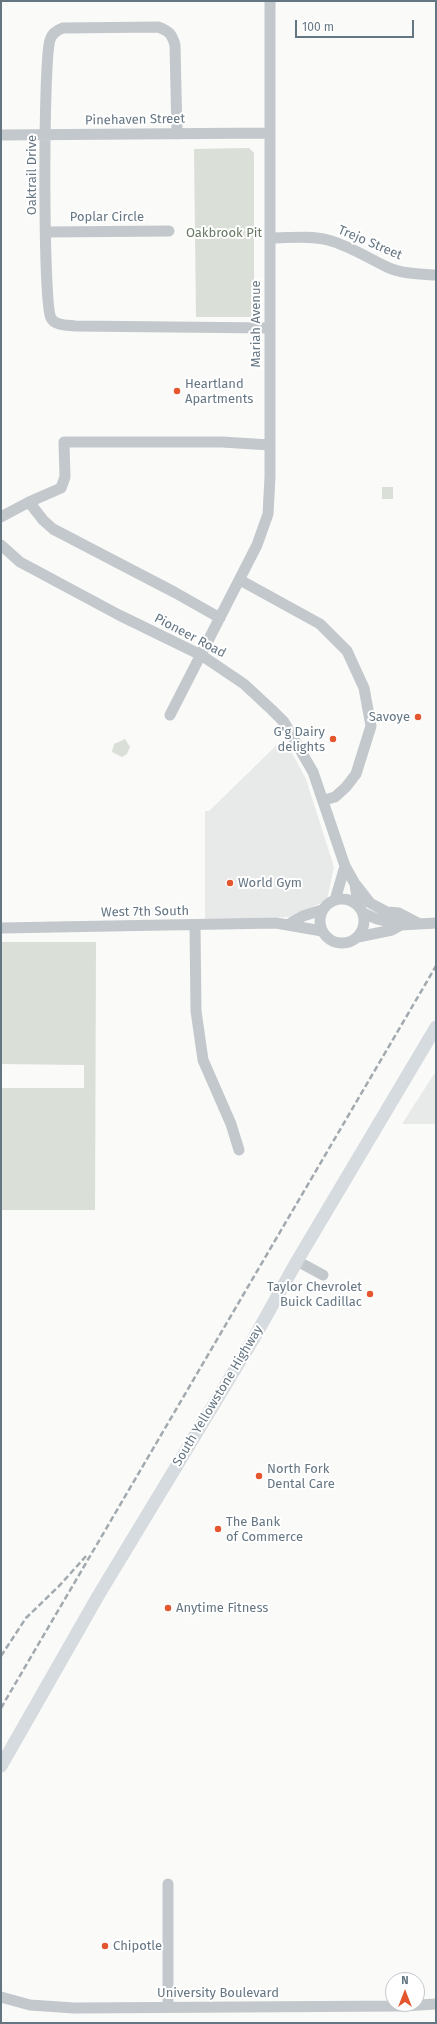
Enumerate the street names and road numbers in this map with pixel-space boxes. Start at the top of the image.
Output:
street label: Pinehaven Street [85,111,185,129]
street label: Oaktrail Drive [24,135,40,215]
street label: Poplar Circle [70,209,144,225]
street label: Trejo Street [336,223,404,263]
street label: Mariah Avenue [248,280,264,368]
street label: Pioneer Road [151,611,229,661]
street label: West 7th South [101,903,189,921]
street label: South Yellowstone Highway [170,1323,266,1469]
street label: University Boulevard [157,1985,279,2001]

